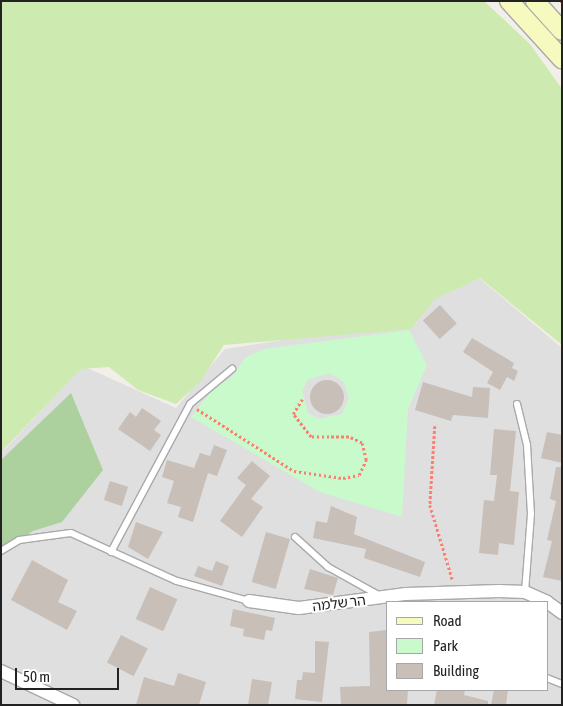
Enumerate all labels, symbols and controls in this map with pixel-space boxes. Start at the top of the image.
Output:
street label: הר שלמה [311,591,367,615]
legend [386,601,548,691]
text: Road [433,612,462,629]
text: Park [433,637,458,654]
scale bar [18,658,121,690]
text: Building [433,662,479,679]
text: 50 m [23,668,50,685]

